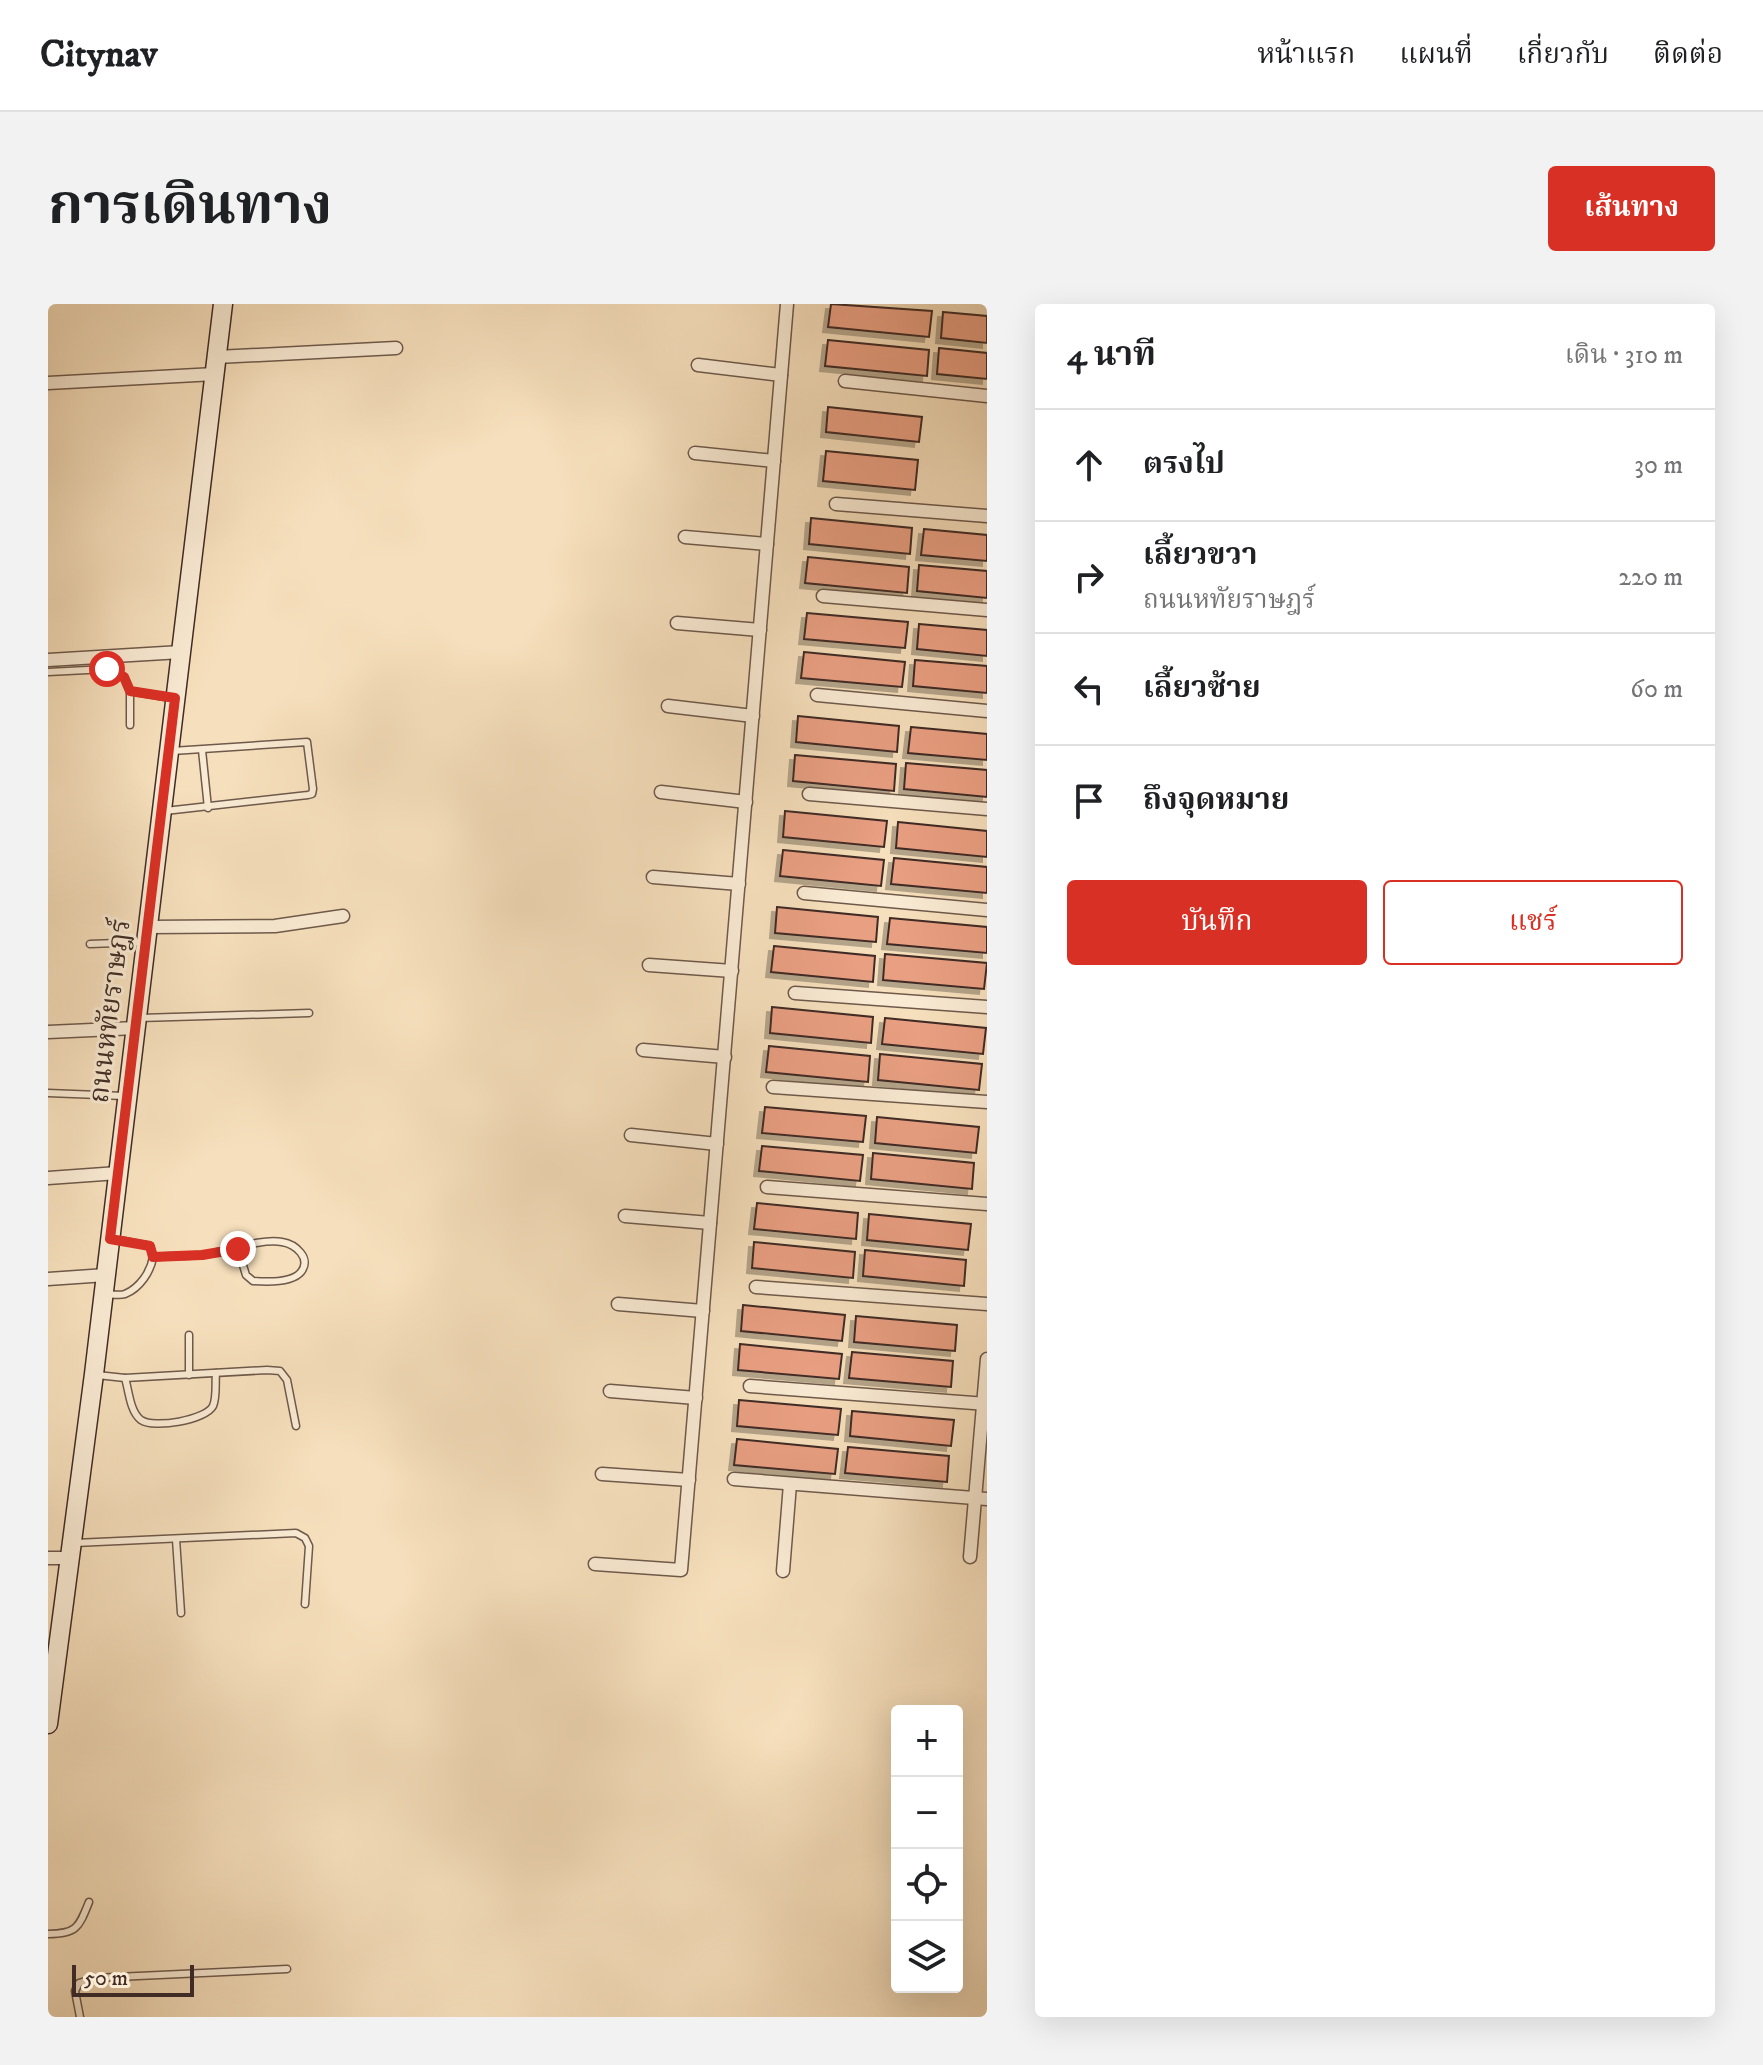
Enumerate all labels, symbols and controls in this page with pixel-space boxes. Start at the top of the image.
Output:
text: Citynav [40,31,158,79]
text: หน้าแรก [1257,37,1355,72]
text: แผนที่ [1399,37,1473,72]
text: เกี่ยวกับ [1517,37,1609,72]
text: ติดต่อ [1653,37,1723,72]
button: เส้นทาง [1548,166,1715,251]
text: การเดินทาง [48,172,332,242]
text: 4 นาที [1067,334,1156,376]
text: เดิน · 310 m [1565,339,1683,372]
icon: ahead [1067,443,1111,487]
text: ตรงไป [1143,446,1225,483]
text: 30 m [1634,449,1683,482]
text: เลี้ยวขวา [1143,537,1257,574]
icon: right [1067,555,1111,599]
text: 220 m [1618,561,1683,594]
text: ถนนหทัยราษฎร์ [1143,584,1315,617]
route start [89,651,125,687]
icon: left [1067,667,1111,711]
text: เลี้ยวซ้าย [1143,670,1261,707]
text: 60 m [1630,673,1683,706]
icon: arrive [1067,779,1111,823]
text: ถึงจุดหมาย [1143,782,1289,819]
button: บันทึก [1067,880,1367,965]
button: แชร์ [1383,880,1683,965]
street label: ถนนหทัยราษฎร์ [81,916,139,1105]
route end [220,1231,256,1267]
map controls [891,1705,963,1993]
button: + [891,1705,963,1777]
button: − [891,1777,963,1849]
button: locate [891,1849,963,1921]
button: layers [891,1921,963,1993]
scale bar [72,1961,194,1997]
text: 50 m [84,1965,128,1992]

